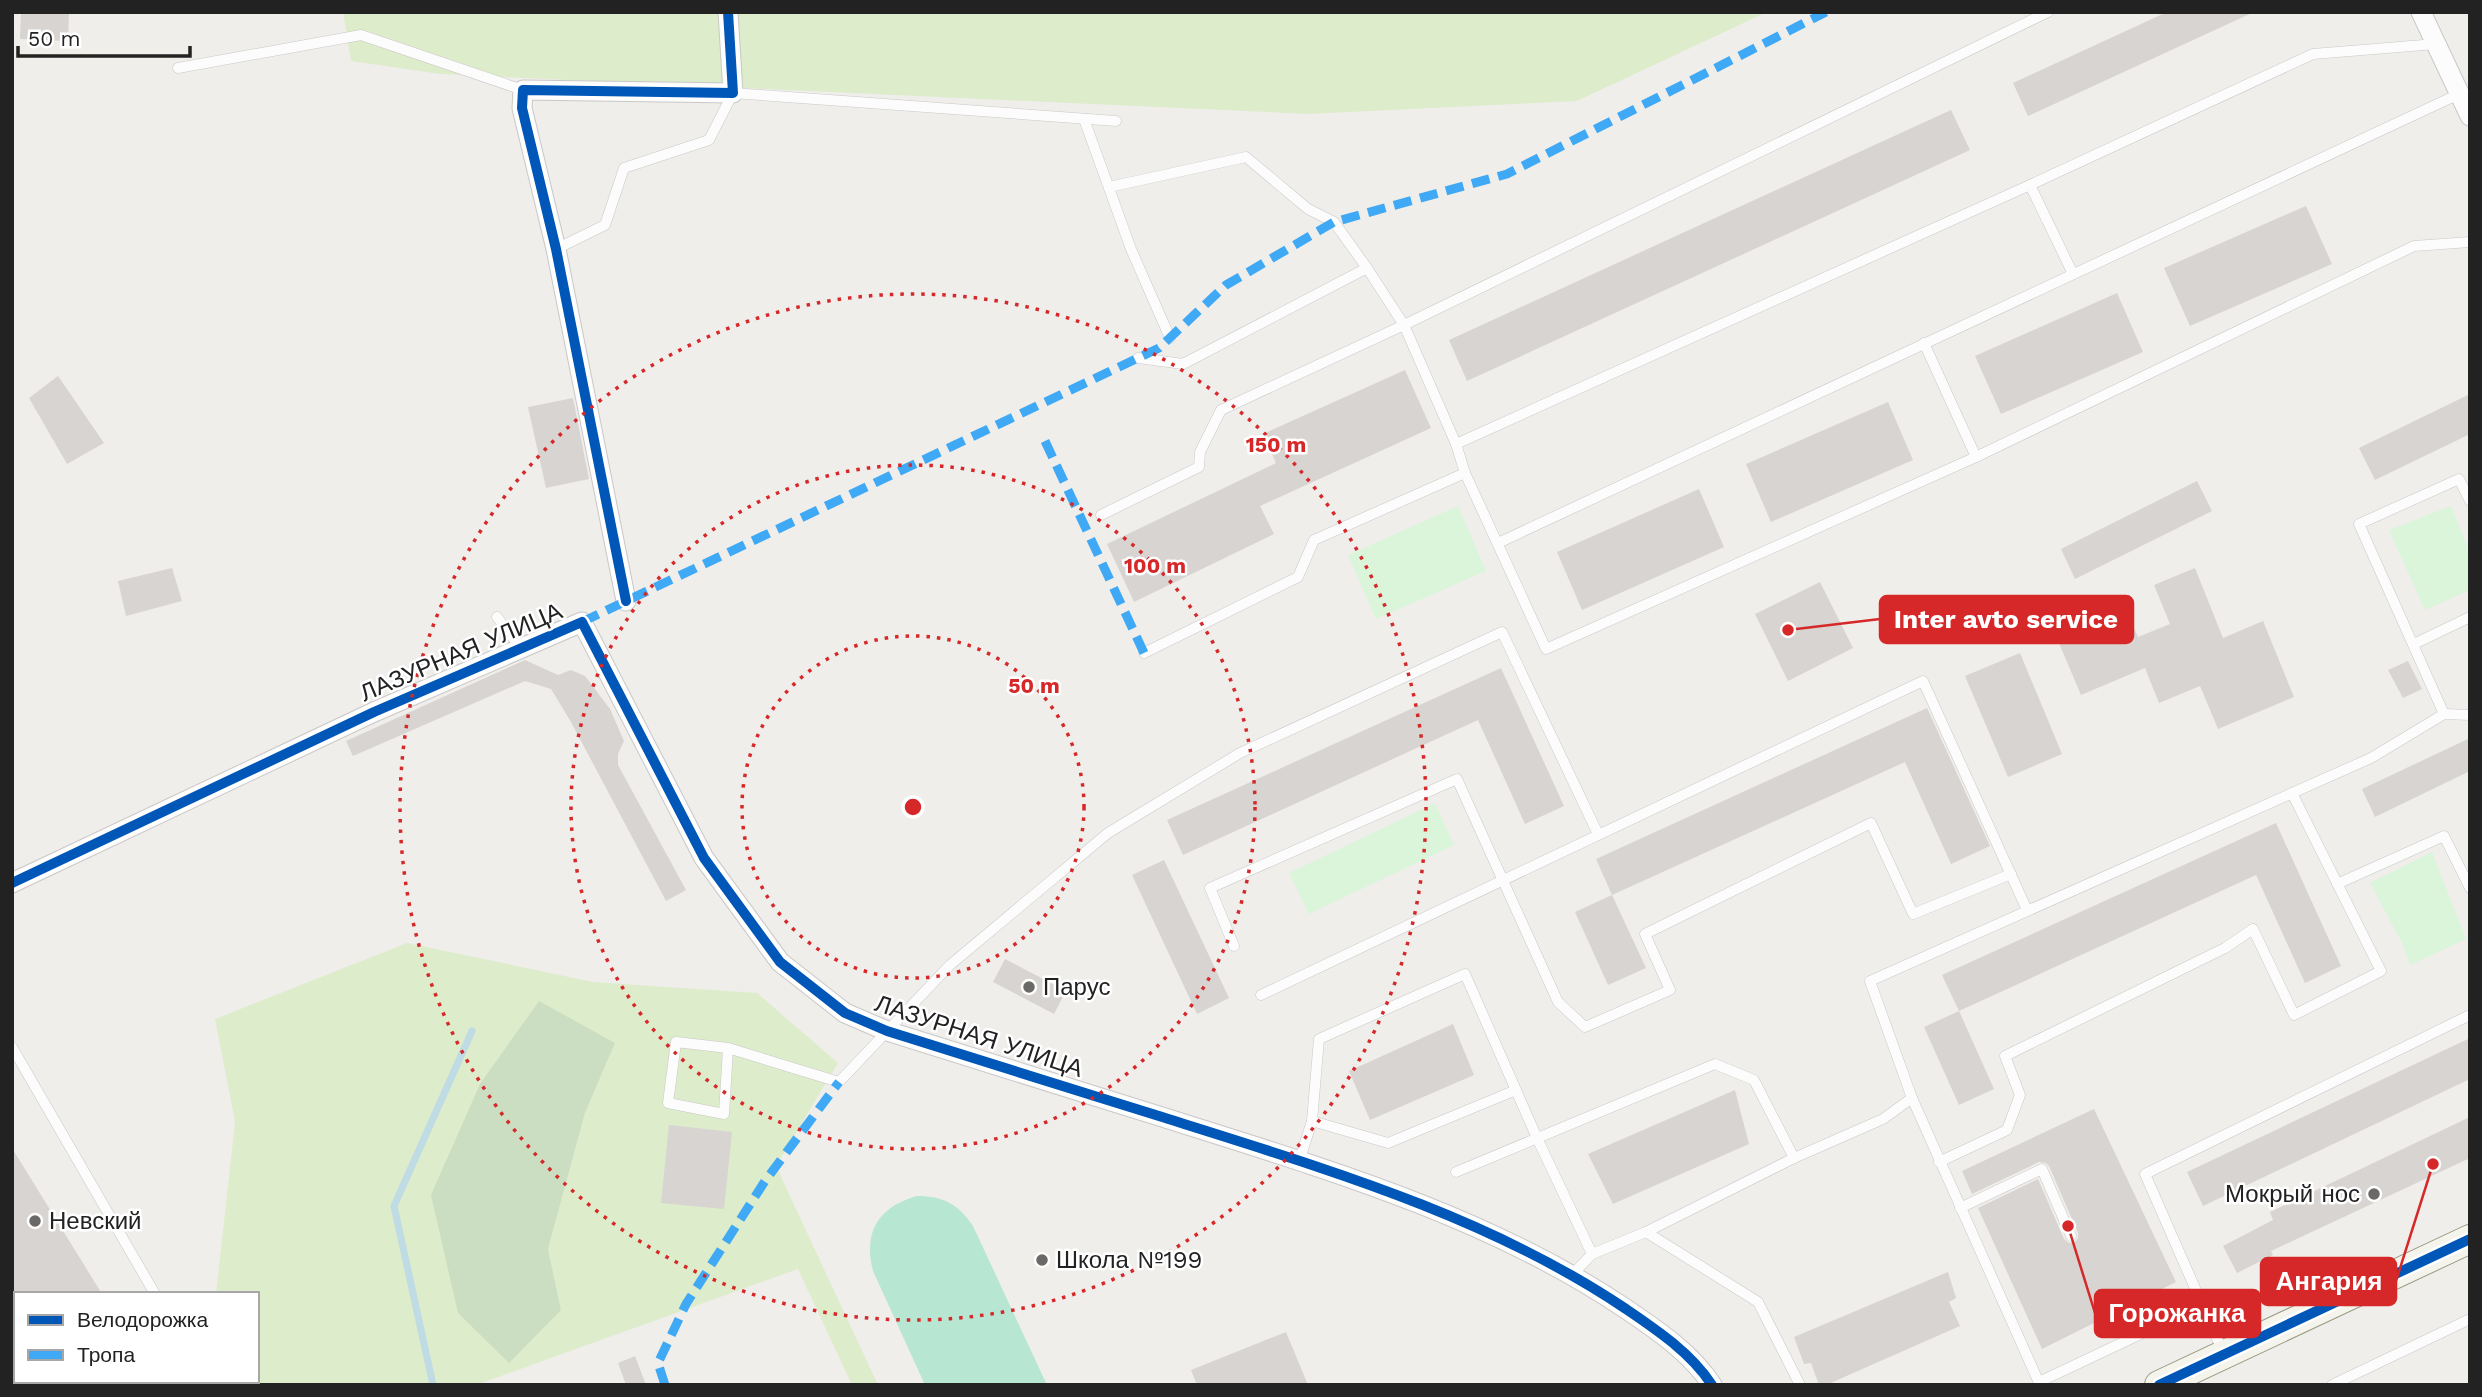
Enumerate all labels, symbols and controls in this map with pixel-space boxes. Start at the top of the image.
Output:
scale bar [18,14,189,58]
text: 50 m [28,26,80,51]
text: 150 m [1246,432,1306,457]
text: 100 m [1124,553,1186,578]
callout: Inter avto service [1880,596,2133,643]
street label: ЛАЗУРНАЯ УЛИЦА [356,597,566,707]
text: Inter avto service [1894,604,2118,634]
text: 50 m [1008,673,1060,698]
centre of rings [901,795,925,819]
place label: Парус [1043,973,1110,1001]
marker: Парус [1021,979,1037,995]
street label: ЛАЗУРНАЯ УЛИЦА [871,989,1087,1083]
place label: Мокрый нос [2225,1180,2360,1208]
marker: Мокрый нос [2366,1186,2382,1202]
place label: Невский [49,1207,141,1235]
marker: Невский [27,1213,43,1229]
place label: Школа №199 [1056,1246,1202,1274]
marker: Школа №199 [1034,1252,1050,1268]
callout: Ангария [2261,1258,2396,1305]
text: Ангария [2276,1266,2382,1296]
callout: Горожанка [2095,1290,2260,1337]
legend [14,1292,259,1383]
text: Горожанка [2108,1298,2246,1328]
text: Велодорожка [77,1307,208,1332]
text: Тропа [77,1342,135,1367]

